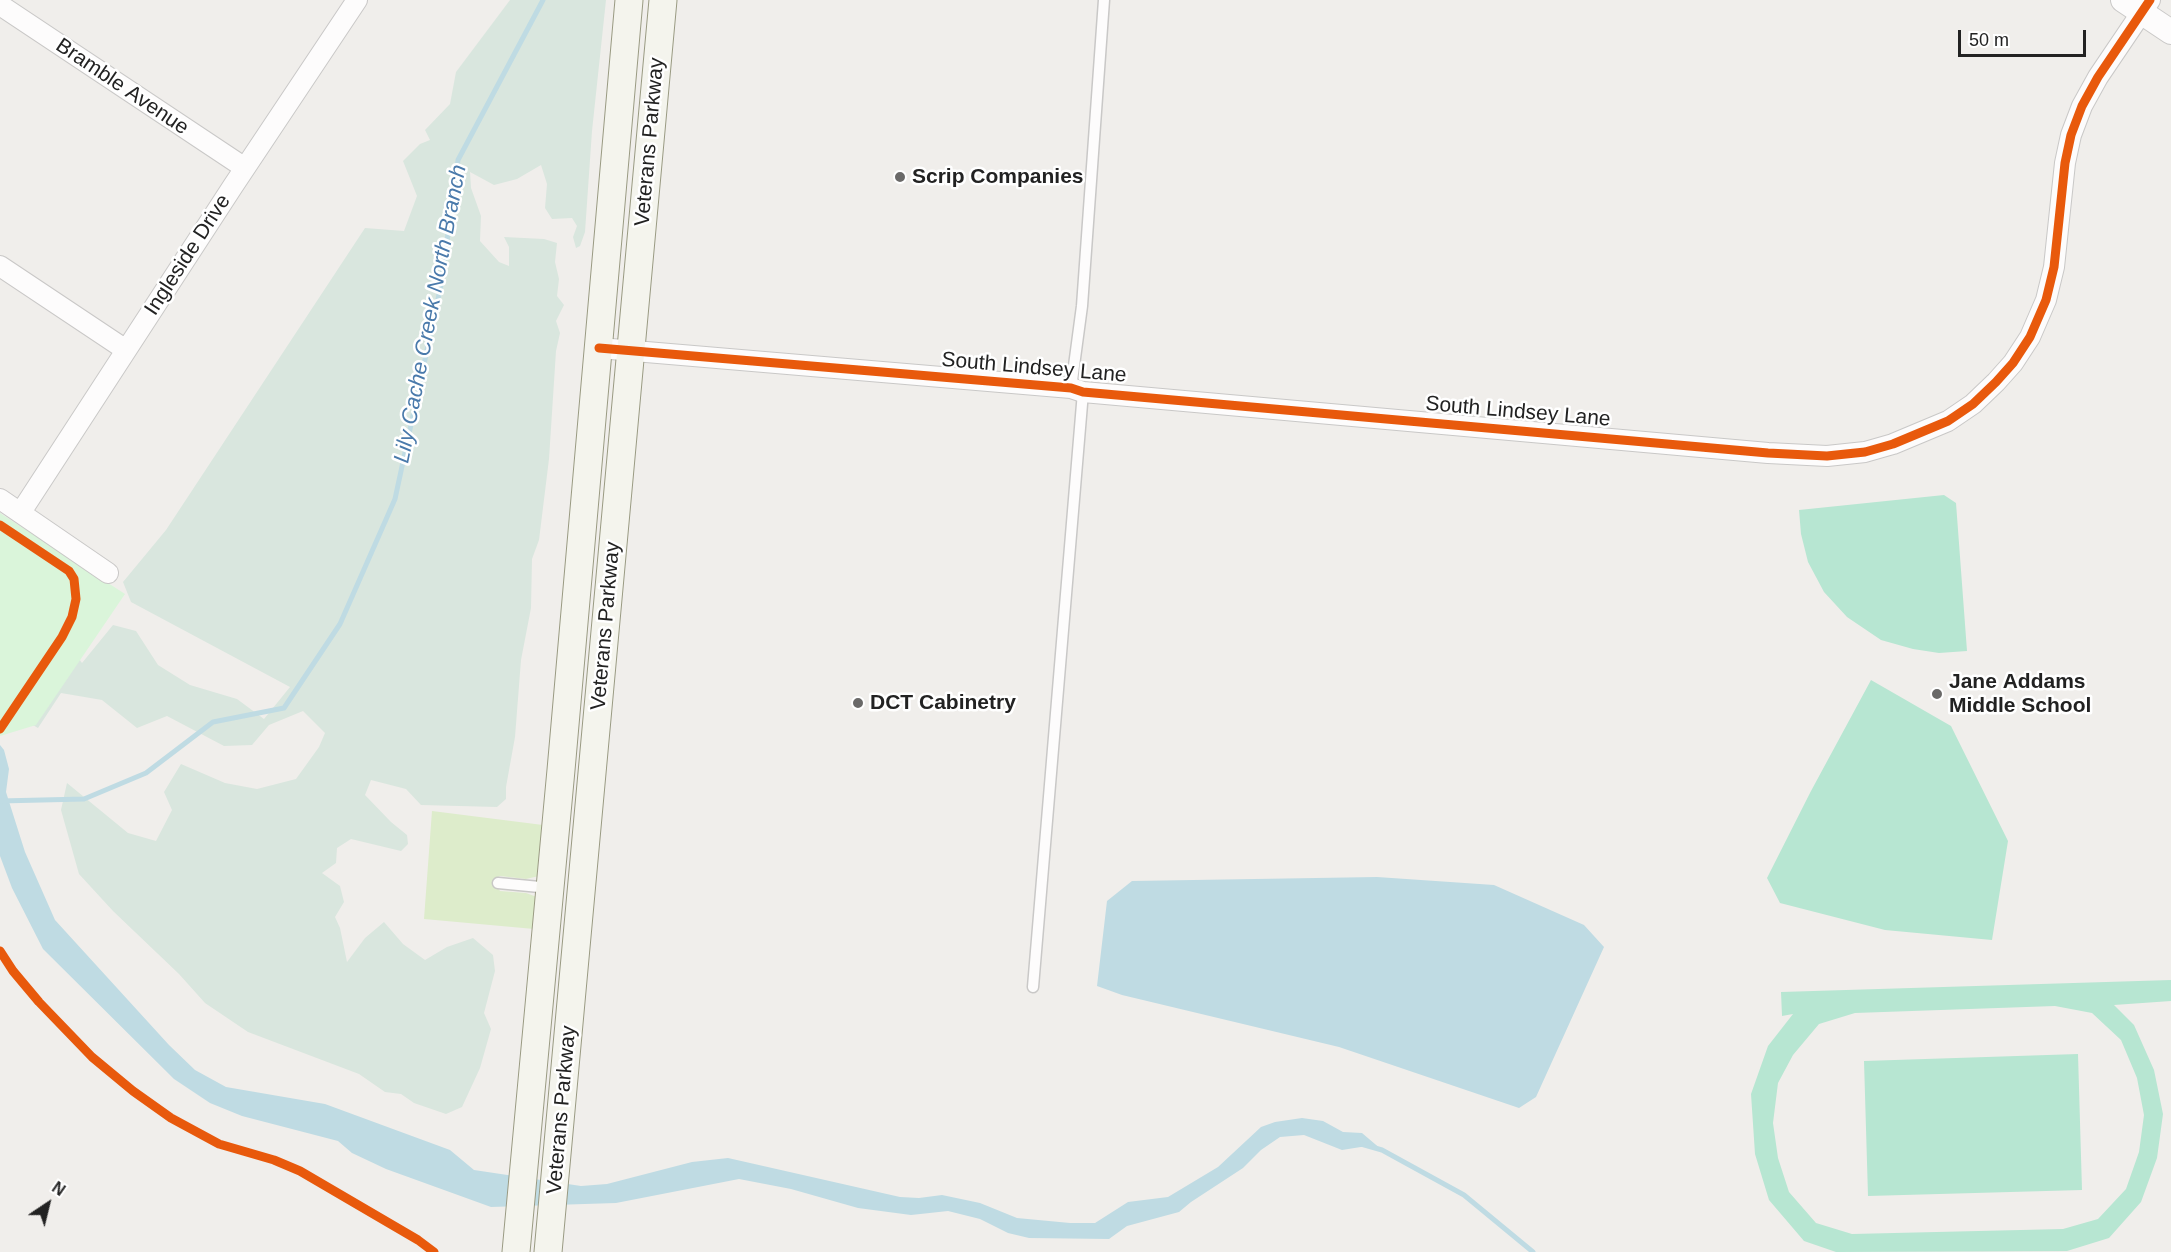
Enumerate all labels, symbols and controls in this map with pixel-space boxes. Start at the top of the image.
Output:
scale bar [1961,18,2088,56]
text: 50 m [1969,30,2009,50]
street label: Bramble Avenue [51,33,193,141]
street label: Veterans Parkway [630,57,670,227]
water label: Lily Cache Creek North Branch [389,163,473,465]
place label: Scrip Companies [912,164,1084,190]
marker: Scrip Companies [893,170,907,184]
street label: Ingleside Drive [140,190,236,320]
street label: South Lindsey Lane [940,347,1128,389]
street label: South Lindsey Lane [1424,391,1612,433]
street label: Veterans Parkway [586,541,626,711]
place label: Jane Addams Middle School [1949,669,2091,719]
marker: Jane Addams Middle School [1930,687,1944,701]
place label: DCT Cabinetry [870,690,1016,716]
marker: DCT Cabinetry [851,696,865,710]
street label: Veterans Parkway [542,1025,582,1195]
north arrow [18,1174,78,1234]
text: N [49,1179,68,1199]

